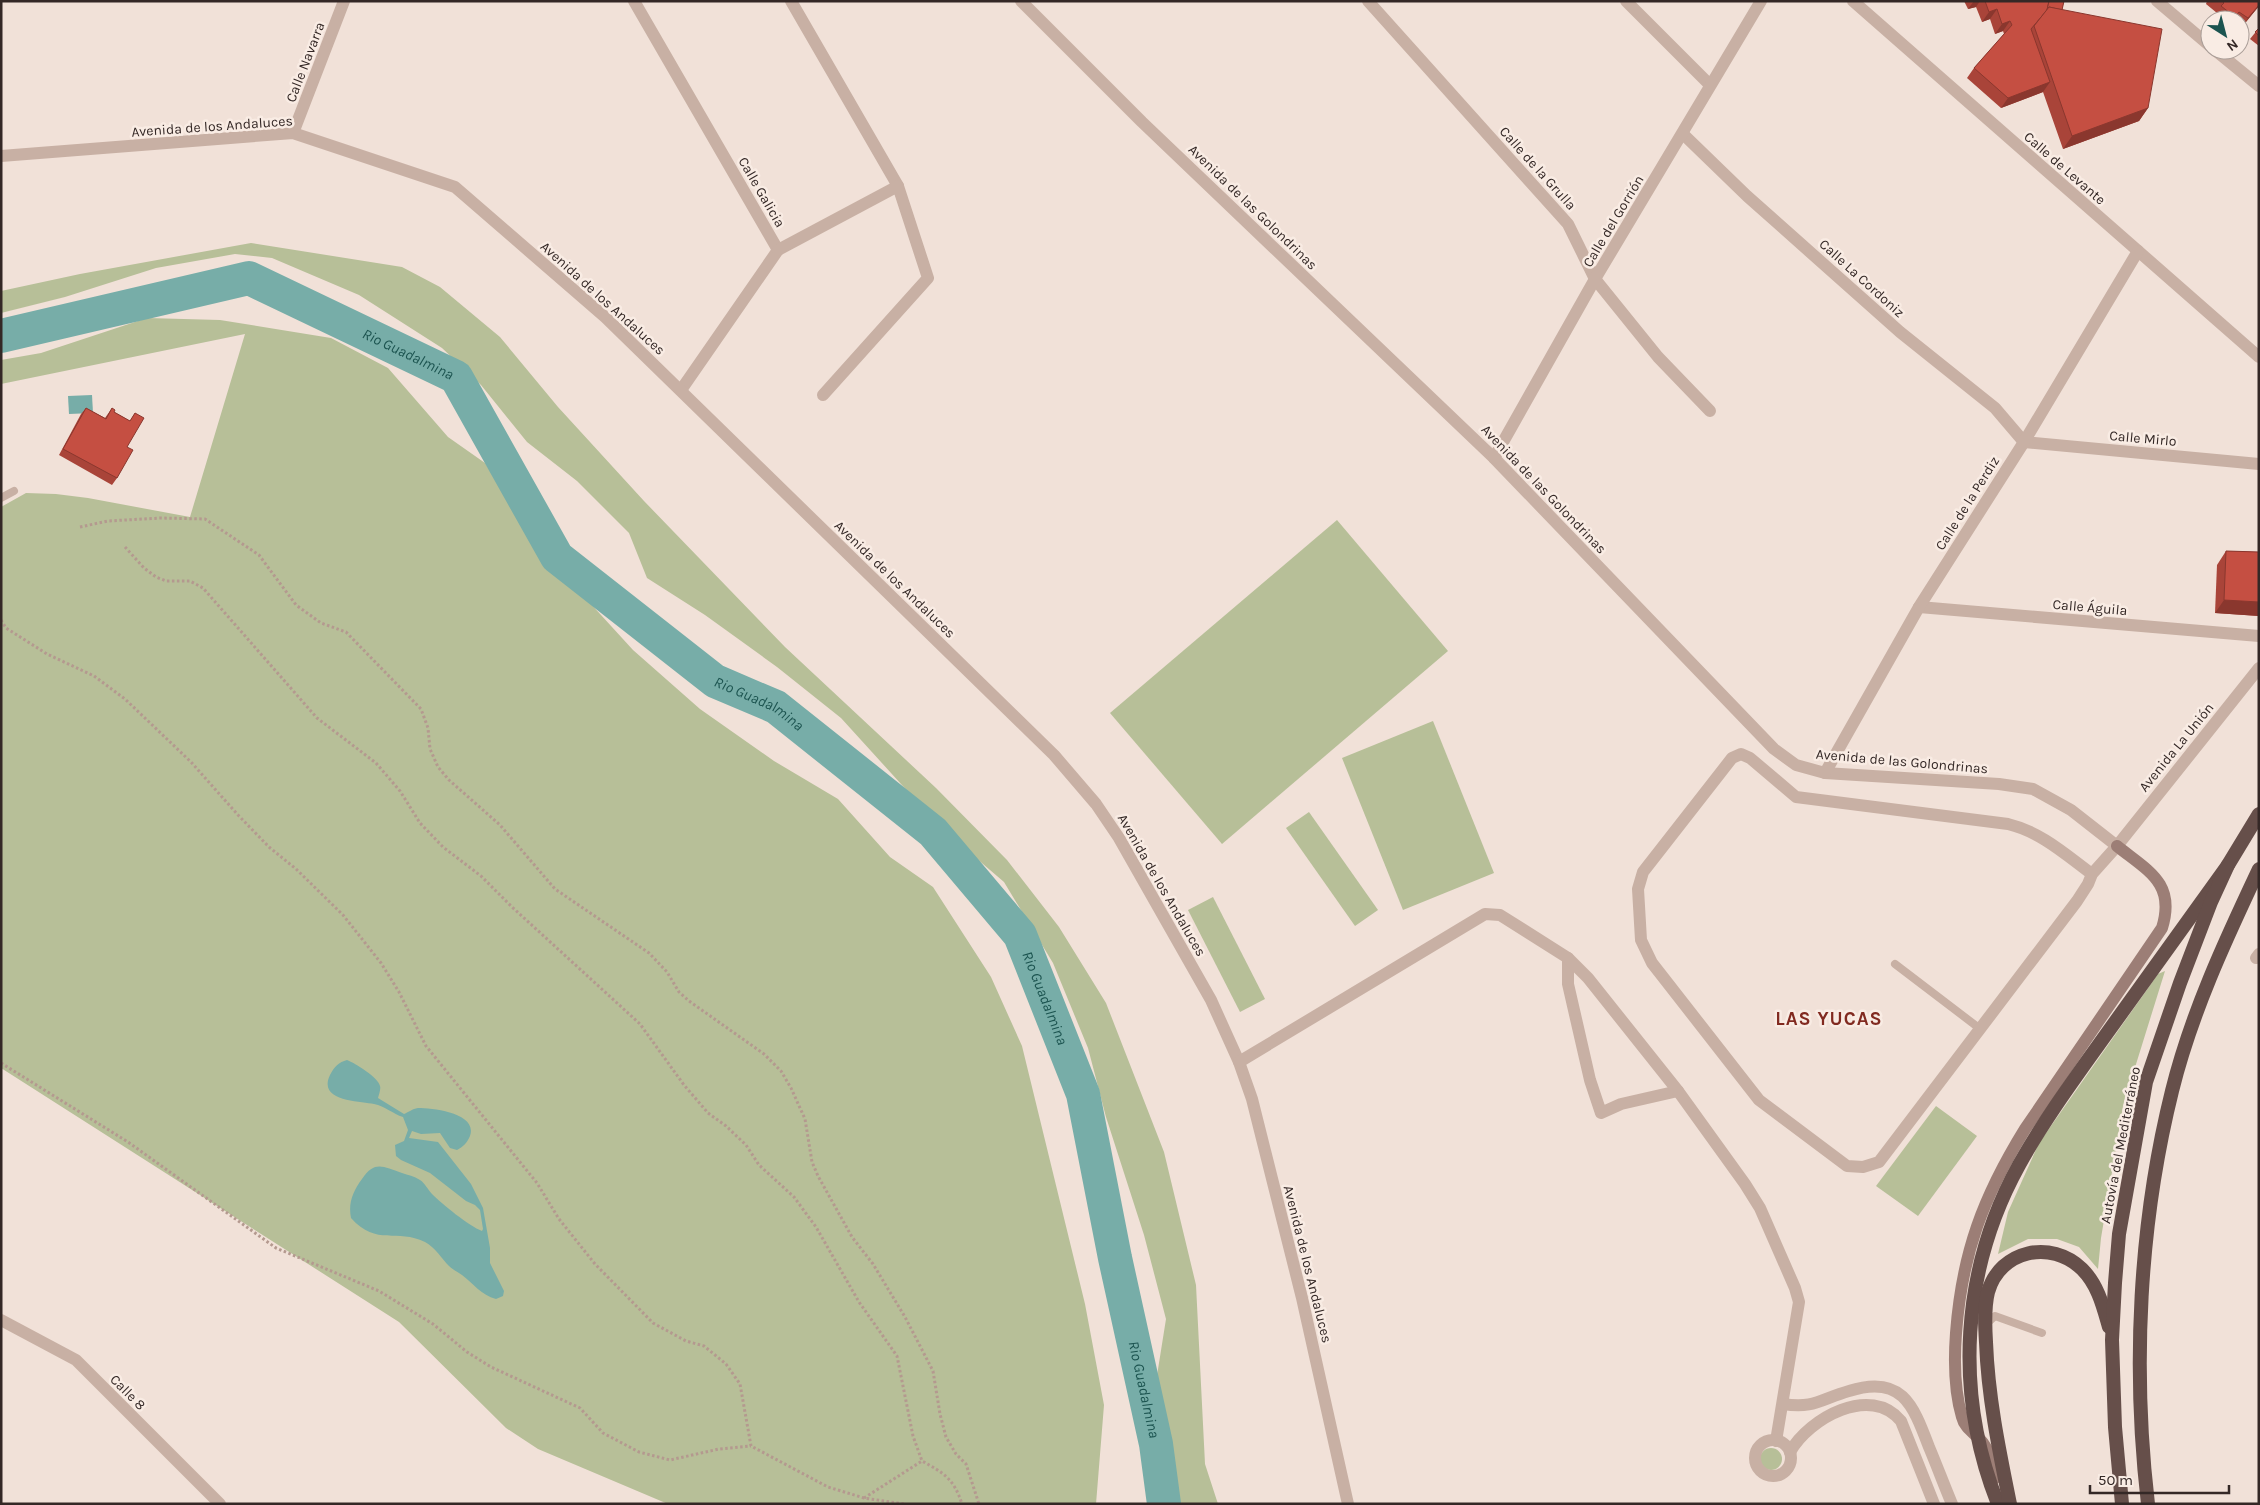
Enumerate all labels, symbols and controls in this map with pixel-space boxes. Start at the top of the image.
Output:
north arrow [2200,10,2250,60]
street label: Calle Navarra [282,20,329,105]
text: N [2223,35,2241,55]
street label: Avenida de los Andaluces [131,112,293,141]
street label: Calle de la Grulla [1496,123,1580,214]
street label: Calle de Levante [2020,128,2109,209]
street label: Avenida de las Golondrinas [1185,141,1321,273]
street label: Calle Galicia [735,154,789,231]
street label: Calle del Gorrión [1579,172,1648,270]
street label: Calle La Cordoniz [1816,236,1908,321]
street label: Avenida de los Andaluces [537,238,668,359]
water label: Rio Guadalmina [359,325,457,384]
street label: Avenida de las Golondrinas [1478,421,1610,557]
street label: Calle Mirlo [2109,427,2177,450]
street label: Calle de la Perdiz [1932,453,2003,553]
street label: Avenida de los Andaluces [831,517,959,642]
street label: Calle Águila [2052,595,2128,619]
water label: Rio Guadalmina [712,673,807,735]
street label: Avenida La Unión [2135,699,2217,795]
street label: Avenida de las Golondrinas [1815,746,1989,777]
street label: Avenida de los Andaluces [1114,811,1209,959]
water label: Rio Guadalmina [1018,949,1072,1047]
district label: LAS YUCAS [1775,1008,1883,1030]
street label: Autovía del Mediterráneo [2097,1065,2144,1225]
street label: Avenida de los Andaluces [1280,1184,1335,1345]
water label: Rio Guadalmina [1125,1339,1163,1440]
street label: Calle 8 [106,1371,149,1414]
scale bar [2090,1462,2229,1494]
text: 50 m [2098,1471,2133,1489]

